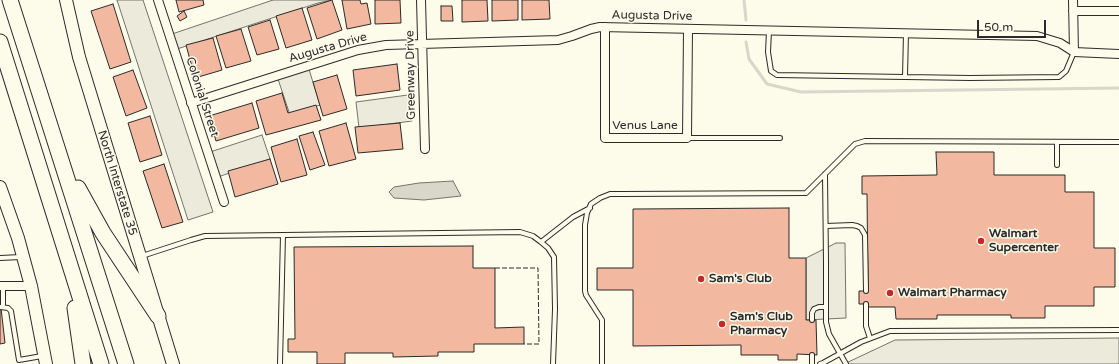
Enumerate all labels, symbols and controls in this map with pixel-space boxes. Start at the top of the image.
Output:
street label: Augusta Drive [612,8,692,24]
scale bar [979,12,1048,38]
text: 50 m [984,20,1013,34]
street label: Augusta Drive [287,30,369,66]
street label: Greenway Drive [403,30,419,120]
street label: Colonial Street [182,55,222,139]
street label: Venus Lane [612,119,678,133]
street label: North Interstate 35 [94,129,140,237]
place label: Walmart Supercenter [989,227,1059,255]
marker: Walmart Supercenter [976,236,986,246]
place label: Sam's Club [709,272,772,286]
marker: Sam's Club [696,274,706,284]
place label: Walmart Pharmacy [898,286,1007,300]
marker: Walmart Pharmacy [885,288,895,298]
place label: Sam's Club Pharmacy [730,310,793,338]
marker: Sam's Club Pharmacy [717,319,727,329]

